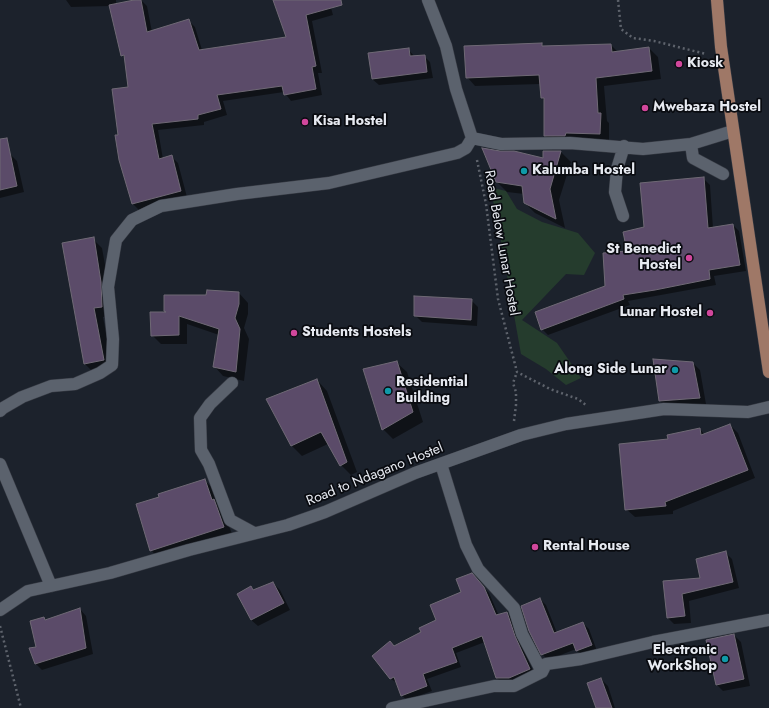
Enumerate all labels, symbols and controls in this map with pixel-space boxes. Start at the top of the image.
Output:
place label: Kiosk [687,56,723,72]
marker: Kiosk [674,59,684,69]
place label: Mwebaza Hostel [653,100,761,116]
marker: Mwebaza Hostel [640,103,650,113]
place label: Kisa Hostel [313,114,387,130]
marker: Kisa Hostel [300,117,310,127]
place label: Kalumba Hostel [532,163,635,179]
marker: Kalumba Hostel [519,166,529,176]
street label: Road Below Lunar Hostel [480,169,522,317]
place label: St Benedict Hostel [606,242,681,274]
marker: St Benedict Hostel [684,253,694,263]
place label: Lunar Hostel [619,305,702,321]
marker: Lunar Hostel [705,308,715,318]
place label: Students Hostels [302,325,411,341]
marker: Students Hostels [289,328,299,338]
place label: Along Side Lunar [554,362,667,378]
marker: Along Side Lunar [670,365,680,375]
place label: Residential Building [396,375,468,408]
marker: Residential Building [383,386,393,396]
street label: Road to Ndagano Hostel [304,440,446,510]
place label: Rental House [543,539,630,555]
marker: Rental House [530,542,540,552]
place label: Electronic WorkShop [648,643,717,676]
marker: Electronic WorkShop [720,654,730,664]

